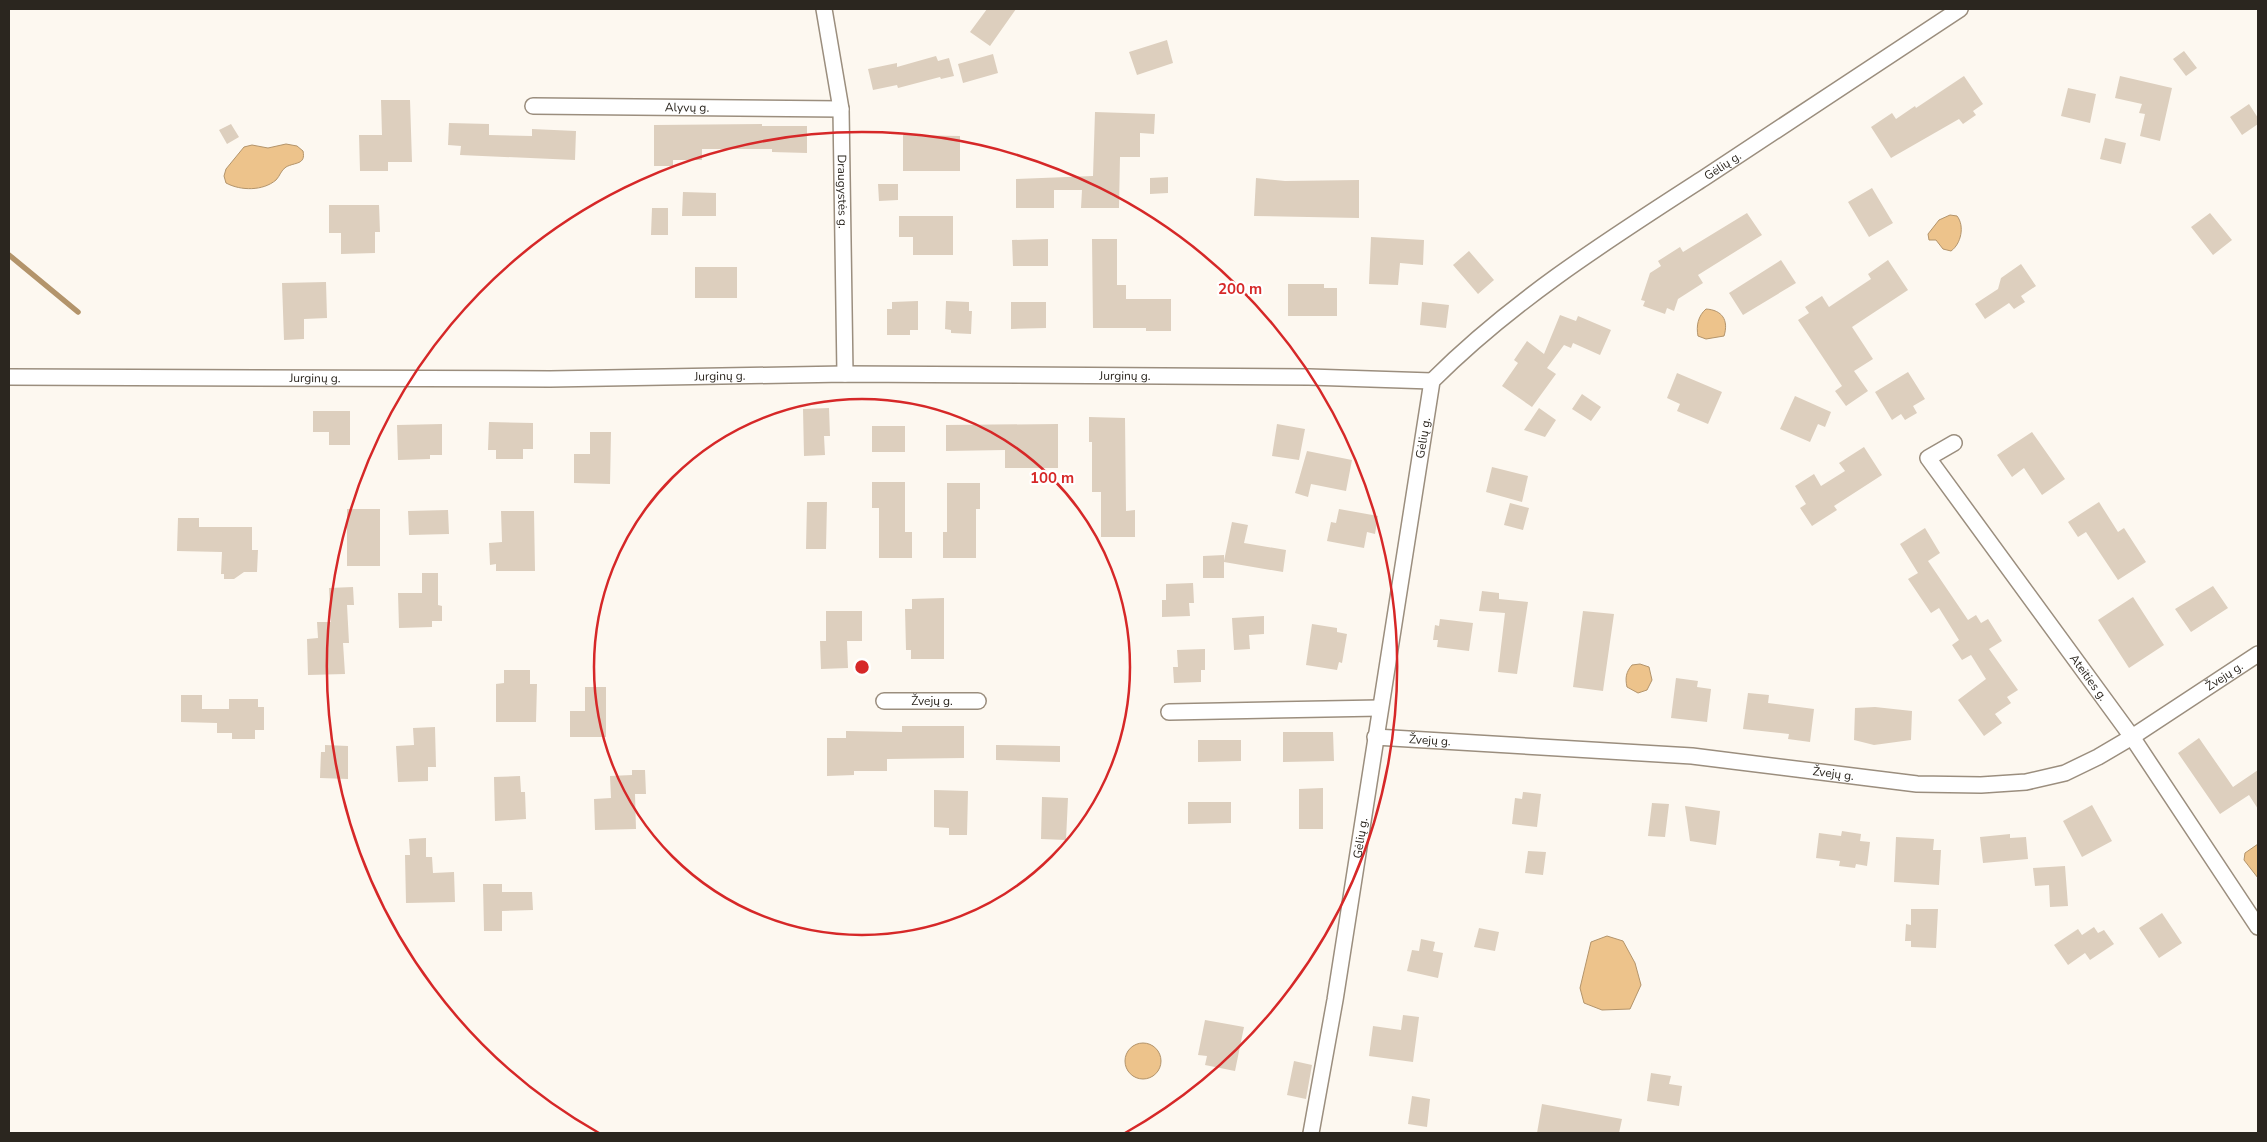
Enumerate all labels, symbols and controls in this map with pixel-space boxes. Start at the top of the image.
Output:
street label: Alyvų g. [665,99,709,116]
street label: Gėlių g. [1701,148,1744,184]
street label: Draugystės g. [834,154,851,229]
text: 200 m [1218,279,1262,299]
street label: Jurginų g. [693,368,746,385]
street label: Jurginų g. [1098,368,1151,384]
street label: Jurginų g. [288,370,341,386]
street label: Gėlių g. [1412,416,1434,460]
text: 100 m [1030,468,1074,488]
street label: Ateities g. [2066,651,2111,704]
centre of rings [853,658,871,676]
street label: Žvejų g. [2202,658,2246,694]
street label: Žvejų g. [911,693,953,709]
street label: Žvejų g. [1409,731,1451,750]
street label: Žvejų g. [1812,763,1855,784]
street label: Gėlių g. [1349,817,1371,860]

